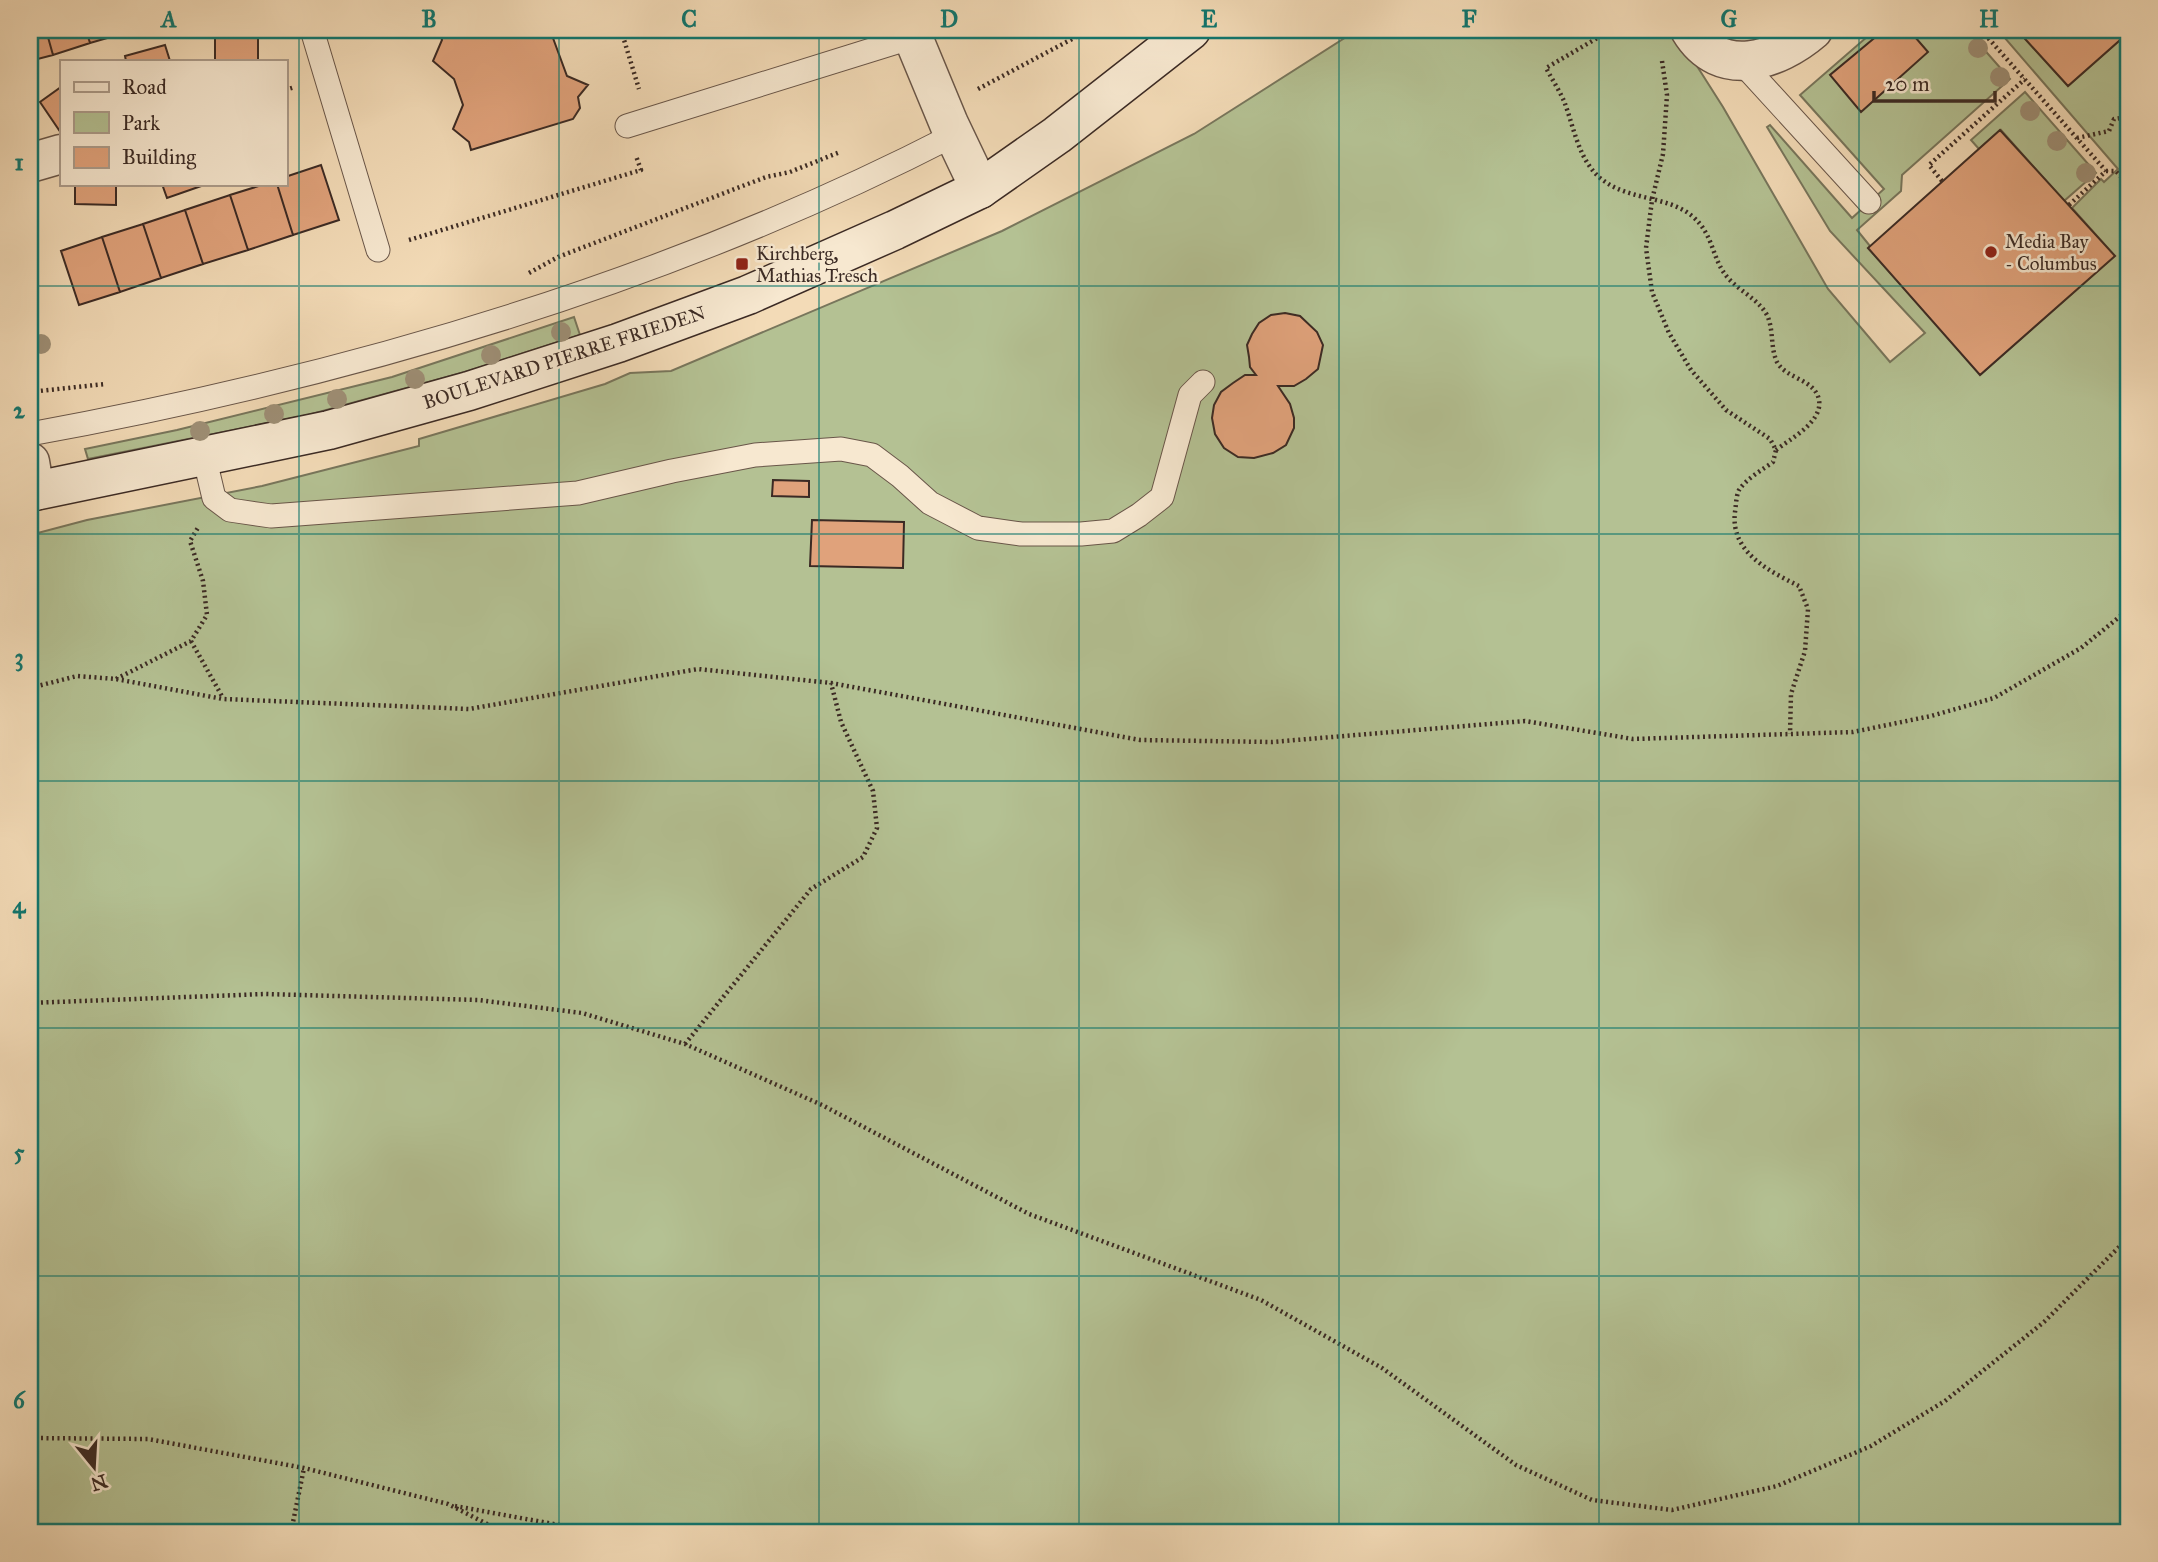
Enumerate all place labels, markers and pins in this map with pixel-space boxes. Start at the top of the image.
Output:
place label: Media Bay - Columbus [2005,230,2097,275]
place label: Kirchberg, Mathias Tresch [756,242,879,287]
marker: Media Bay - Columbus [1983,244,1999,260]
marker: Kirchberg, Mathias Tresch [734,256,750,272]

